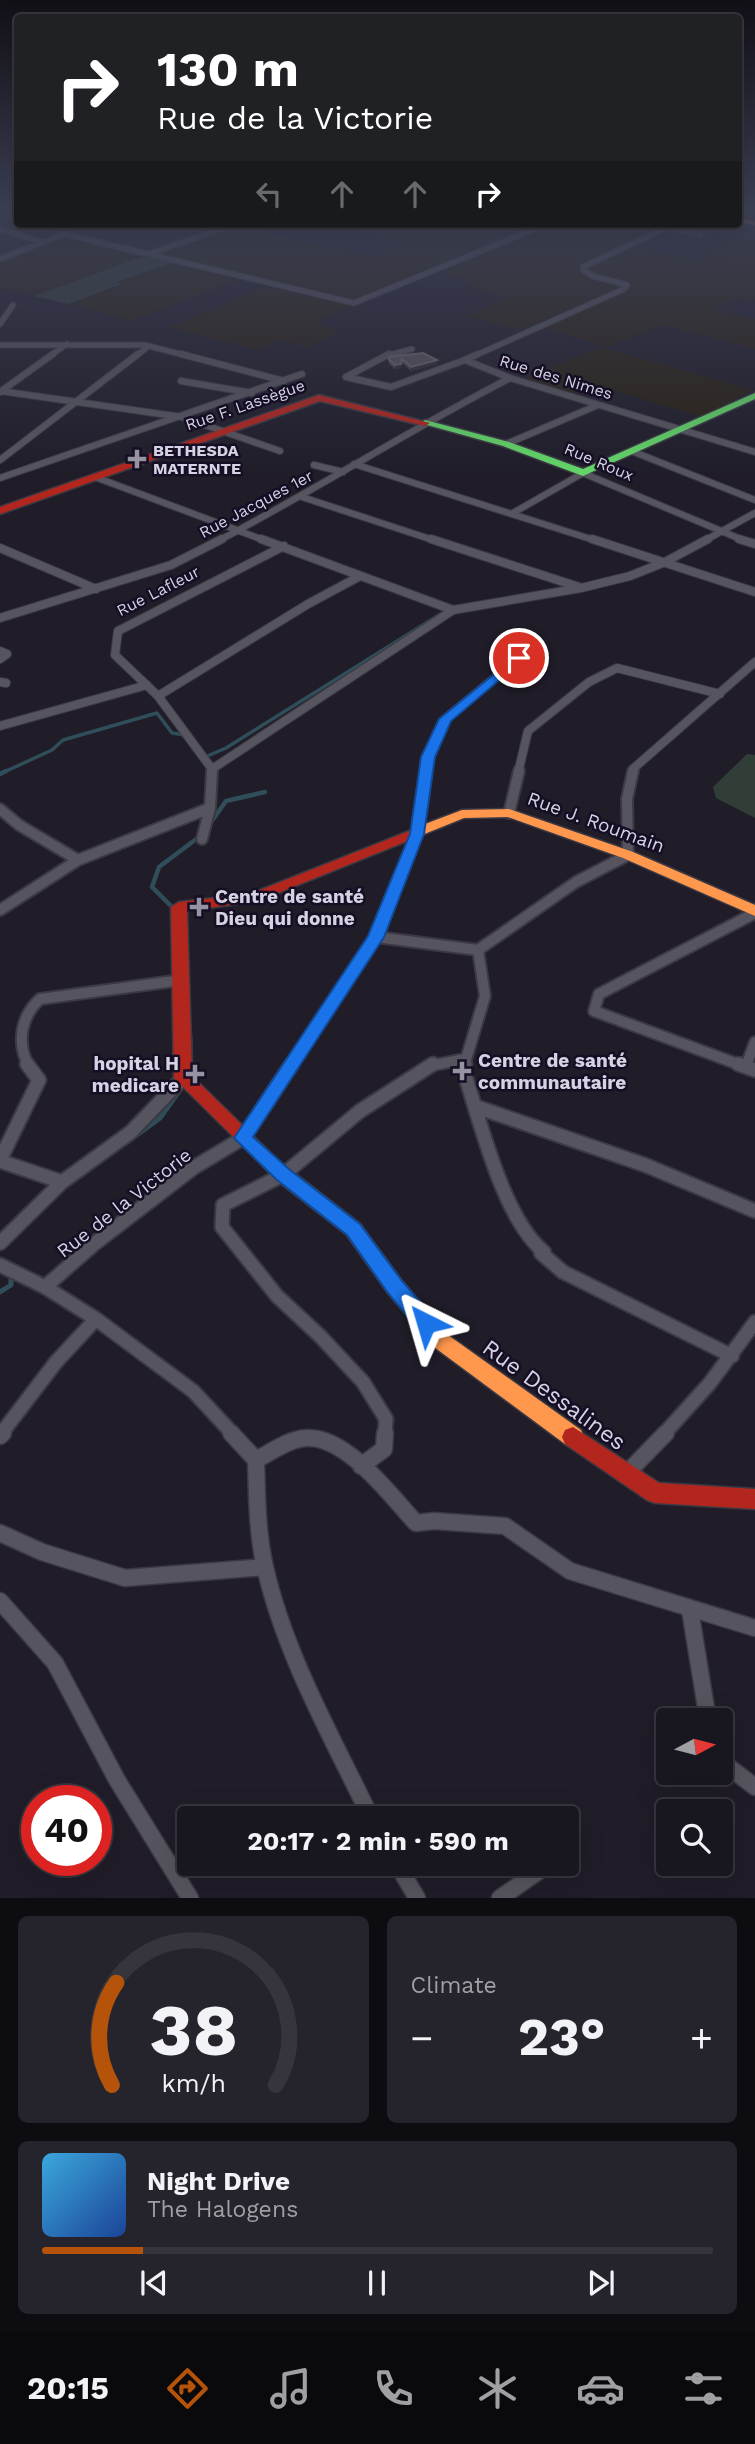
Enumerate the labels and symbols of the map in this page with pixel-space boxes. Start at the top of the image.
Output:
street label: Rue des Nimes [497,351,615,403]
street label: Rue F. Lassègue [183,376,307,434]
street label: Rue Roux [562,439,636,485]
place label: BETHESDA MATERNTE [153,441,241,478]
marker: BETHESDA MATERNTE [127,449,147,469]
street label: Rue Jacques 1er [196,466,317,542]
street label: Rue Lafleur [113,562,203,620]
pin [489,628,549,688]
street label: Rue J. Roumain [524,787,668,857]
place label: Centre de santé Dieu qui donne [215,885,364,930]
marker: Centre de santé Dieu qui donne [189,897,209,917]
place label: Centre de santé communautaire [478,1049,627,1094]
place label: hopital H medicare [92,1052,179,1097]
marker: Centre de santé communautaire [452,1061,472,1081]
marker: hopital H medicare [185,1064,205,1084]
street label: Rue de la Victorie [52,1143,196,1263]
position arrow [389,1286,463,1360]
street label: Rue Dessalines [477,1334,631,1456]
north arrow [656,1708,733,1785]
speed limit sign: 40 [21,1785,112,1876]

